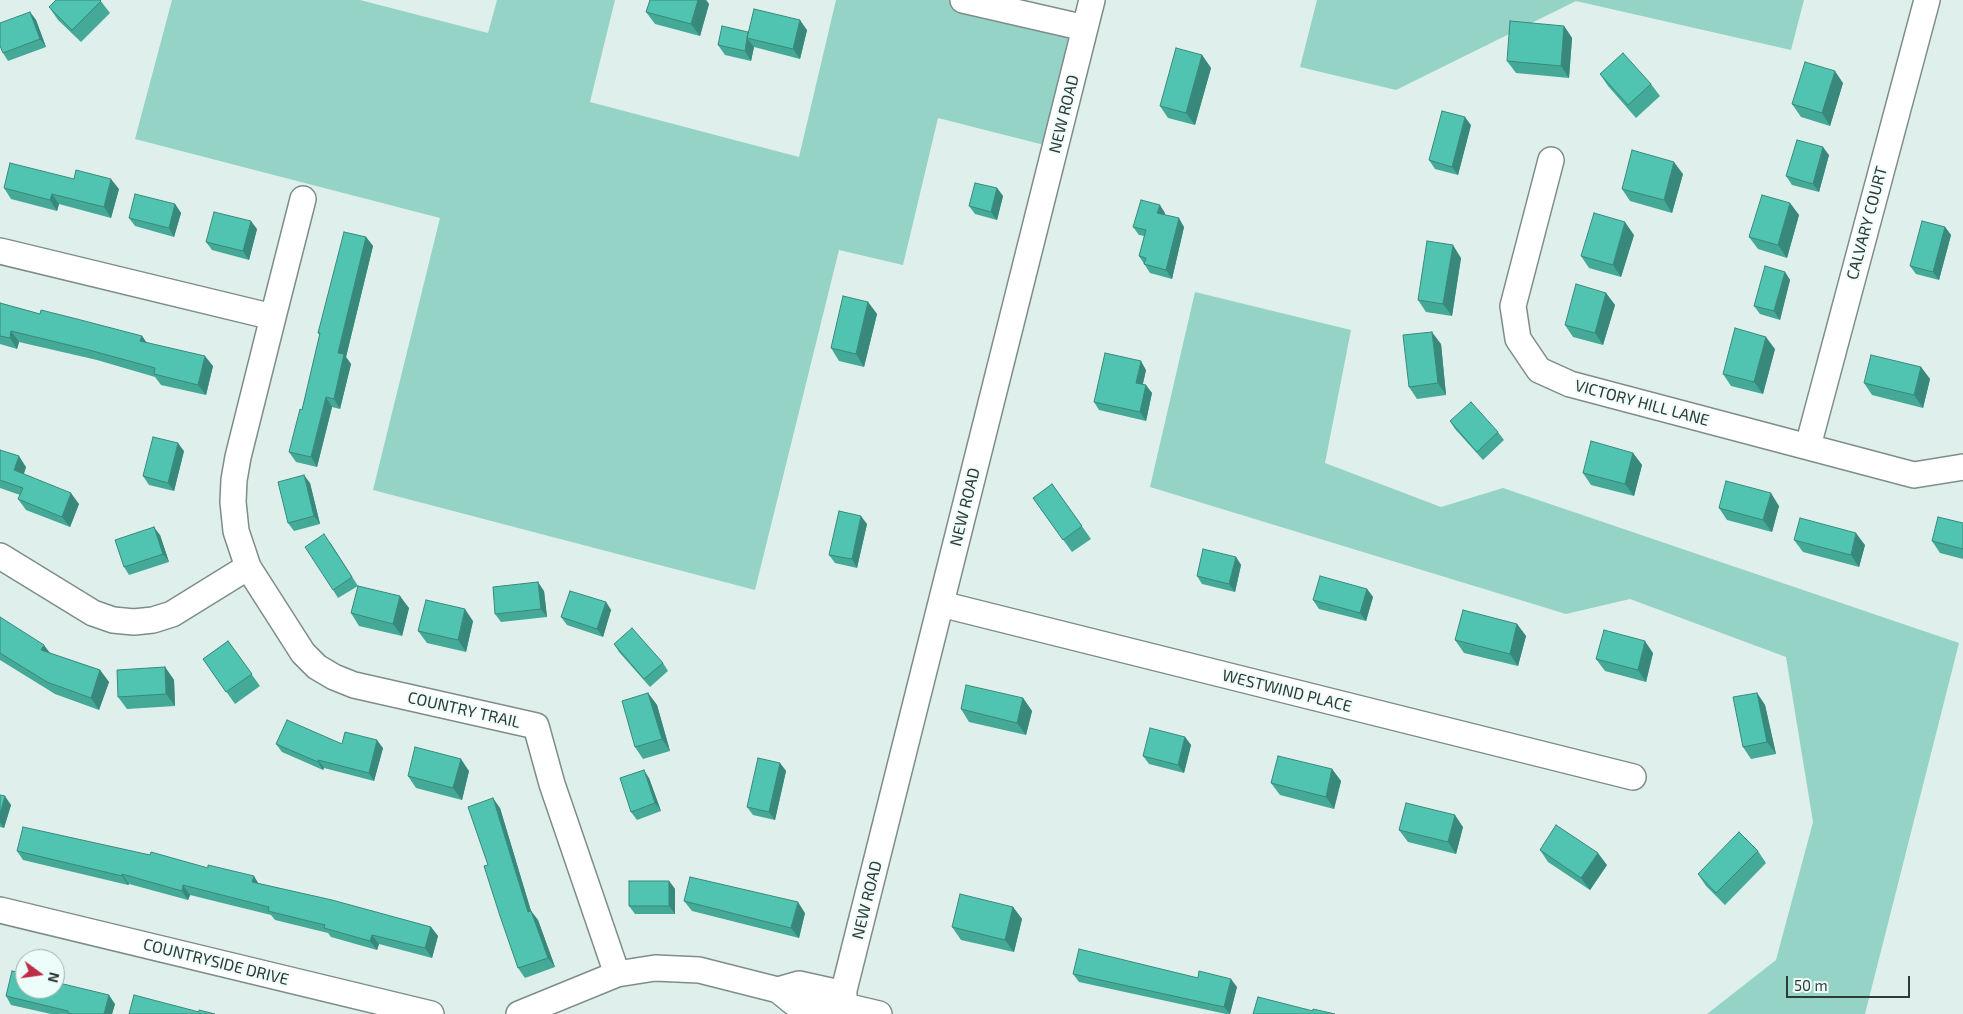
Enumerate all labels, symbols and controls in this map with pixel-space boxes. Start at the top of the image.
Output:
street label: NEW ROAD [1045,73,1083,155]
street label: CALVARY COURT [1843,164,1891,282]
street label: VICTORY HILL LANE [1573,376,1711,430]
street label: NEW ROAD [946,466,984,548]
street label: WESTWIND PLACE [1220,666,1354,716]
street label: COUNTRY TRAIL [406,688,522,732]
street label: NEW ROAD [848,859,886,941]
street label: COUNTRYSIDE DRIVE [141,935,291,989]
north arrow [15,949,65,999]
scale bar [1788,966,1912,998]
text: N [45,971,64,984]
text: 50 m [1794,976,1828,994]

